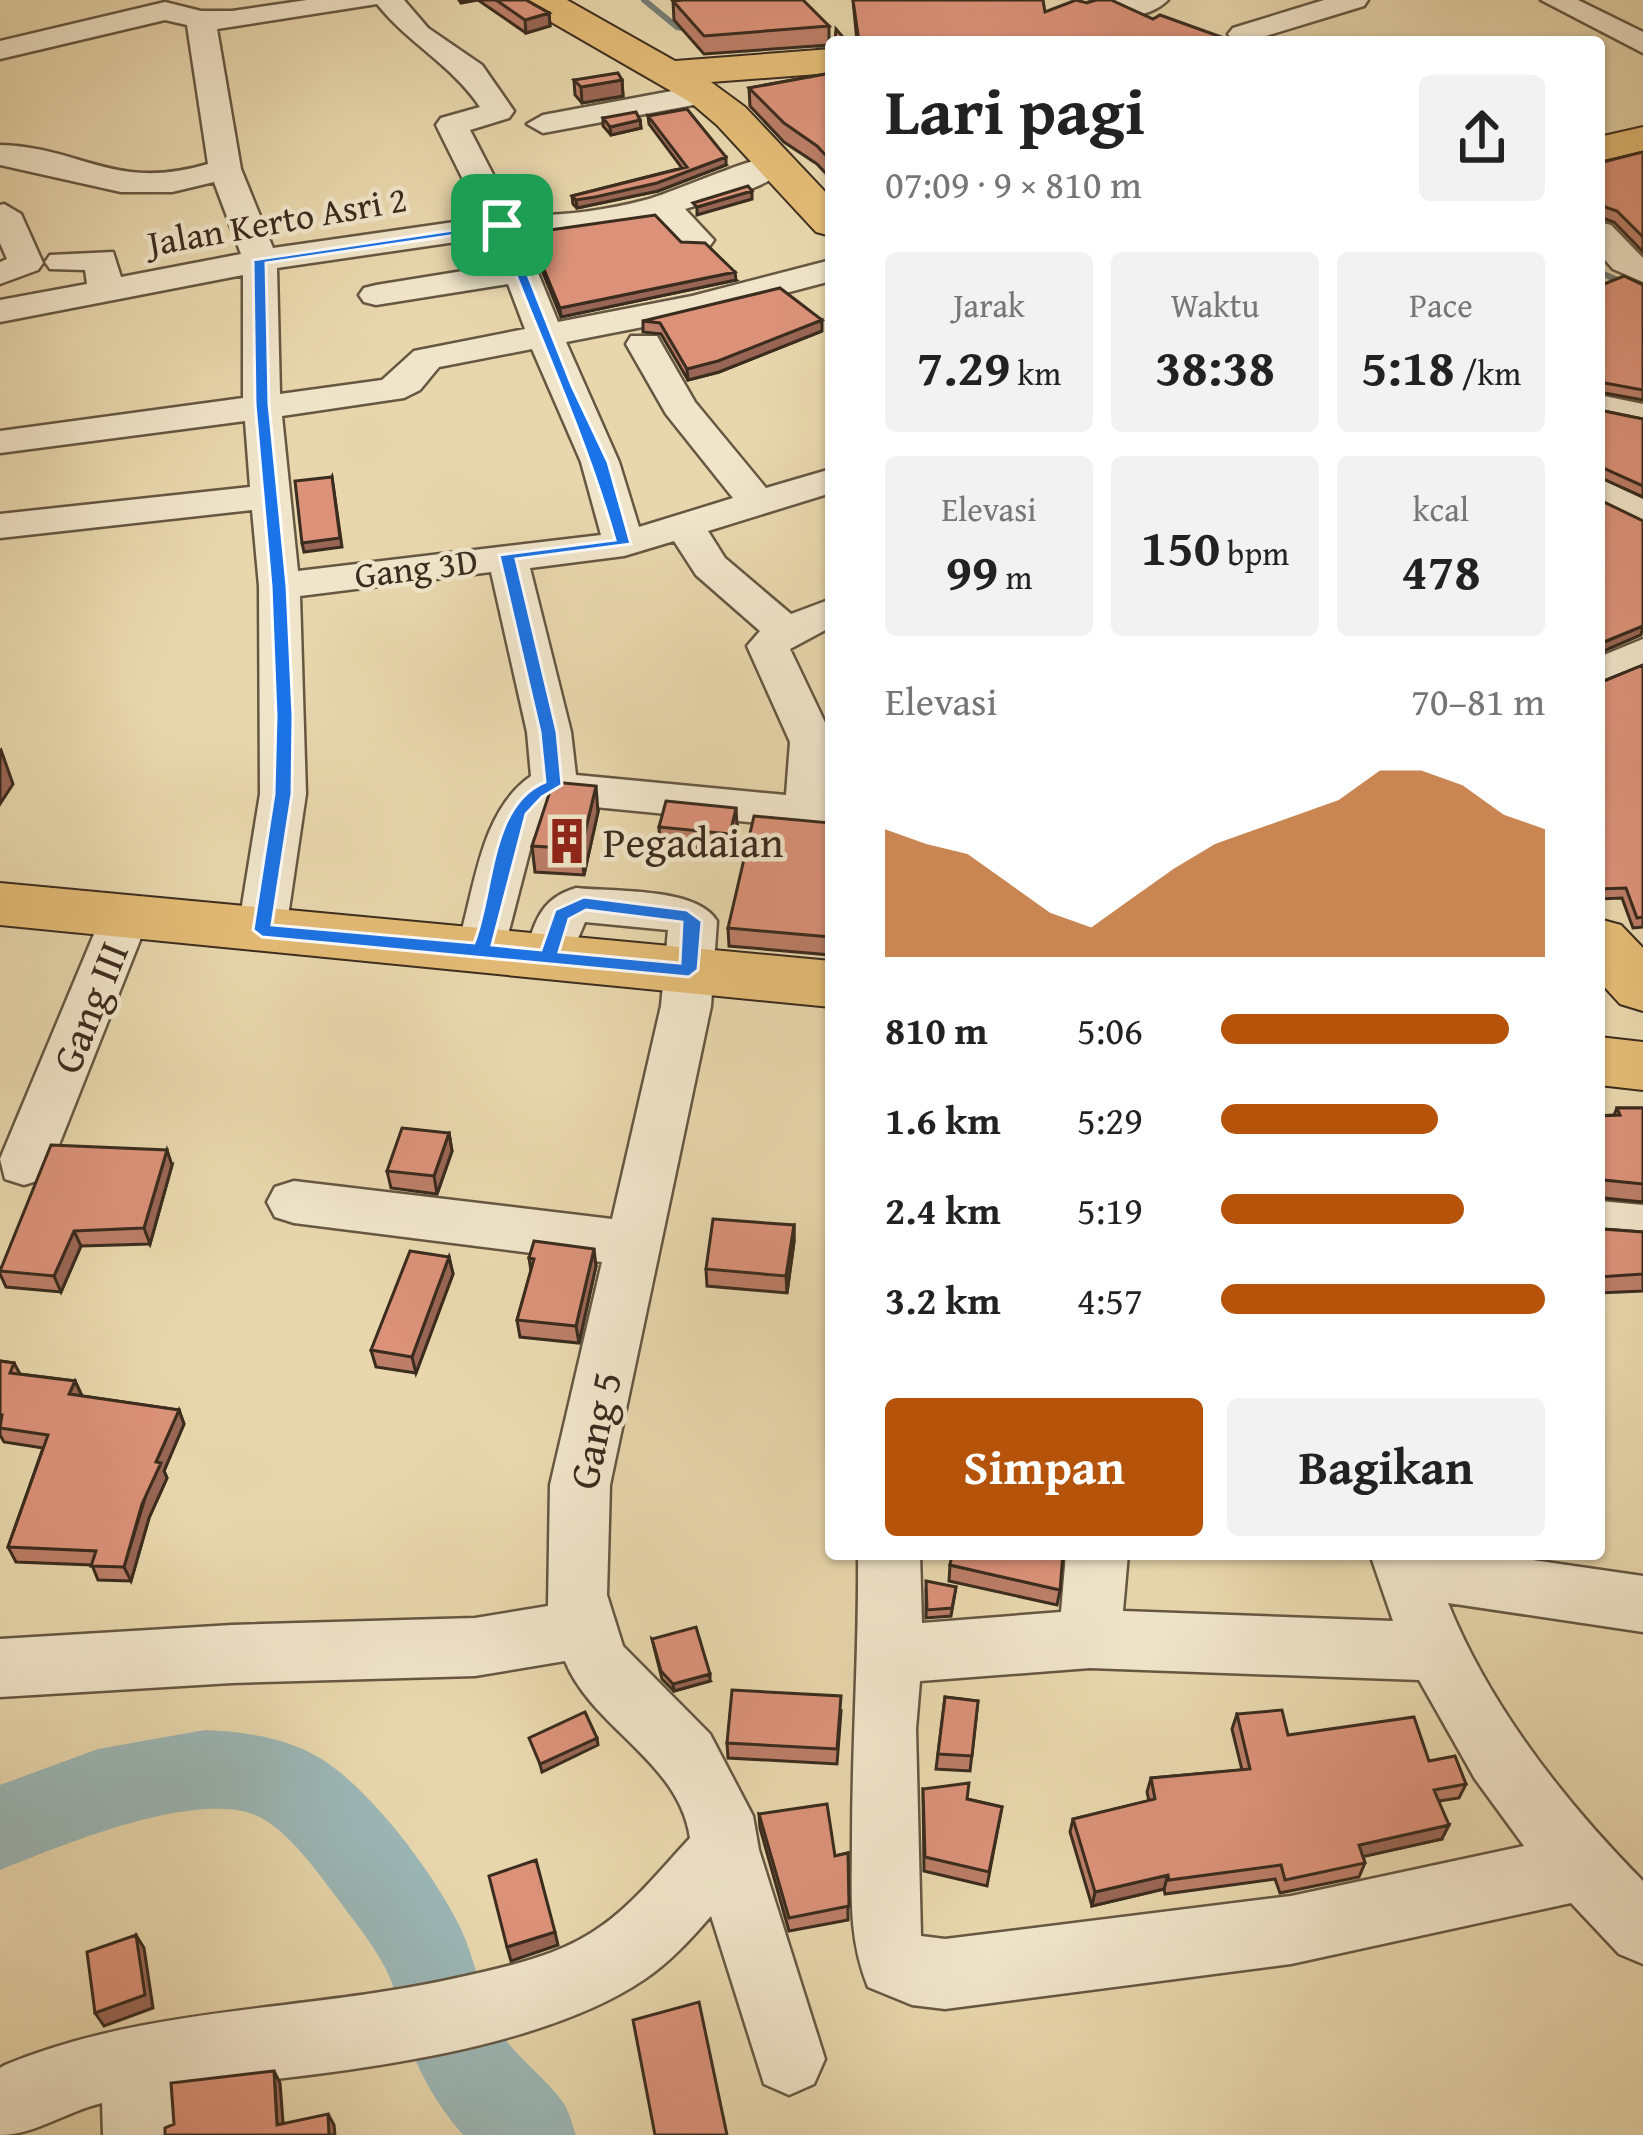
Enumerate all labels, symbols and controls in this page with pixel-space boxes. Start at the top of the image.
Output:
text: Lari pagi [885,61,1145,158]
button: share [1419,75,1545,201]
text: 07:09 · 9 × 810 m [885,155,1142,212]
street label: Jalan Kerto Asri 2 [139,171,411,270]
pin [451,174,553,276]
icon: arrive [469,192,535,258]
text: Jarak [953,281,1025,329]
text: Waktu [1171,281,1259,329]
text: Pace [1409,281,1473,329]
text: 7.29 [917,329,1010,404]
text: 38:38 [1155,329,1275,404]
text: 5:18 [1361,329,1455,404]
text: km [1010,349,1061,397]
text: /km [1455,349,1521,397]
text: Elevasi [941,485,1037,533]
text: kcal [1413,485,1469,533]
text: 150 [1141,509,1220,584]
text: bpm [1220,529,1289,577]
street label: Gang 3D [351,533,481,601]
text: 99 [945,533,998,608]
text: 478 [1401,533,1481,608]
text: m [998,553,1033,601]
text: Elevasi [885,672,998,729]
text: 70–81 m [1411,672,1545,729]
place label: Pegadaian [603,811,784,872]
building icon: Pegadaian [542,816,592,866]
street label: Gang III [35,932,143,1082]
text: 810 m [885,1001,988,1058]
text: 5:06 [1077,1001,1143,1058]
text: 1.6 km [885,1091,1001,1148]
text: 5:29 [1077,1091,1143,1148]
text: 2.4 km [885,1181,1001,1238]
text: 5:19 [1077,1181,1143,1238]
text: 3.2 km [885,1271,1001,1328]
text: 4:57 [1077,1271,1143,1328]
street label: Gang 5 [552,1366,636,1494]
button: Simpan [885,1398,1203,1536]
button: Bagikan [1227,1398,1545,1536]

